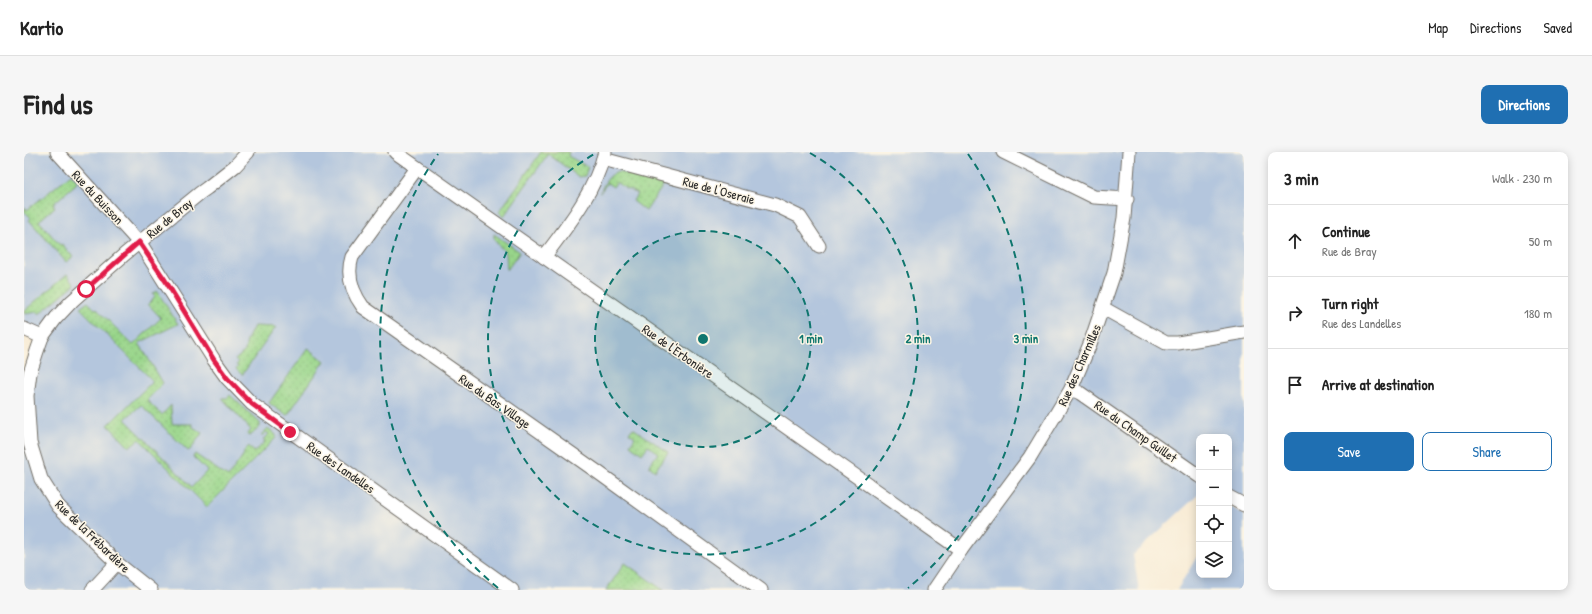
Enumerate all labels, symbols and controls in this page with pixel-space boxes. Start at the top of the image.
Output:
text: Kartio [20,15,63,41]
text: Map [1428,18,1448,37]
text: Directions [1470,18,1521,37]
text: Saved [1543,18,1572,37]
text: Find us [24,85,93,123]
button: Directions [1481,85,1568,124]
street label: Rue du Buisson [68,166,128,228]
text: 3 min [1284,167,1319,190]
text: Walk · 230 m [1492,169,1552,187]
street label: Rue de l'Oseraie [681,172,757,208]
street label: Rue de Bray [142,193,196,242]
text: Continue [1322,221,1370,242]
icon: ahead [1284,230,1306,252]
text: 50 m [1529,232,1552,250]
text: Rue de Bray [1322,242,1377,260]
route start [77,280,95,298]
text: Turn right [1322,293,1378,314]
icon: right [1284,302,1306,324]
text: 180 m [1524,304,1552,322]
text: Rue des Landelles [1322,314,1401,332]
street label: Rue de l'Erbonière [639,320,717,382]
street label: Rue des Charmilles [1053,321,1105,409]
text: 1 min [799,330,823,347]
text: 2 min [906,330,931,347]
text: 3 min [1014,330,1039,347]
centre of rings [696,332,710,346]
street label: Rue du Bas Village [455,370,535,432]
icon: arrive [1284,374,1306,396]
text: Arrive at destination [1322,374,1434,395]
street label: Rue du Champ Guillet [1091,396,1181,467]
route end [281,423,299,441]
button: Save [1284,432,1414,471]
button: Share [1422,432,1552,471]
map controls [1196,434,1232,578]
button: + [1196,434,1232,470]
street label: Rue des Landelles [303,437,379,497]
button: − [1196,470,1232,506]
street label: Rue de la Frébardière [52,496,134,576]
button: locate [1196,506,1232,542]
button: layers [1196,542,1232,578]

